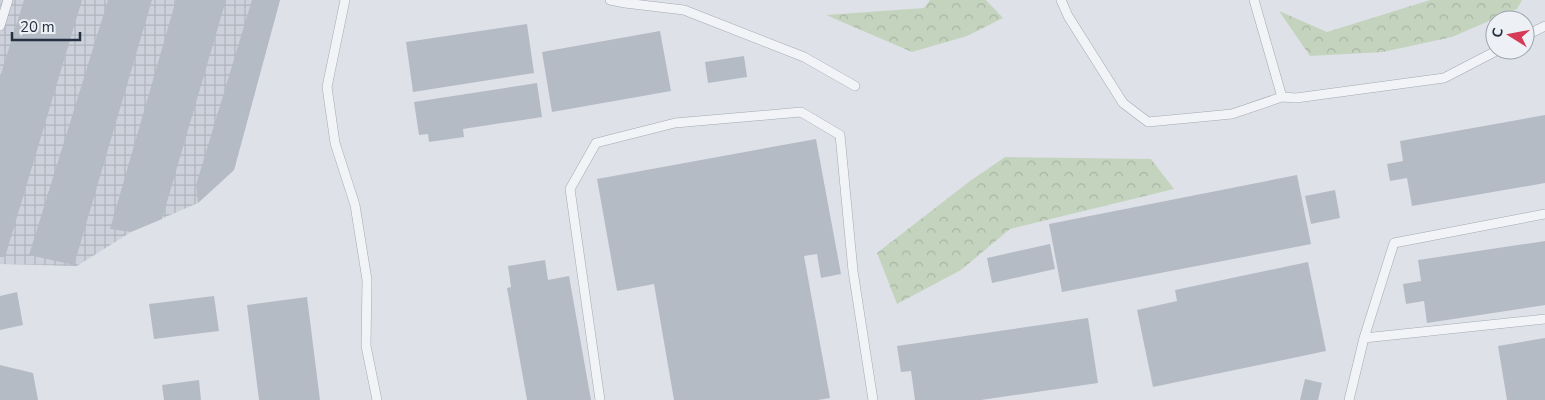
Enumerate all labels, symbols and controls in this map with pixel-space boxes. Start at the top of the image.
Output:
scale bar [12,10,80,42]
north arrow [1485,10,1535,60]
text: 20 m [20,17,55,37]
text: С [1487,26,1508,39]

